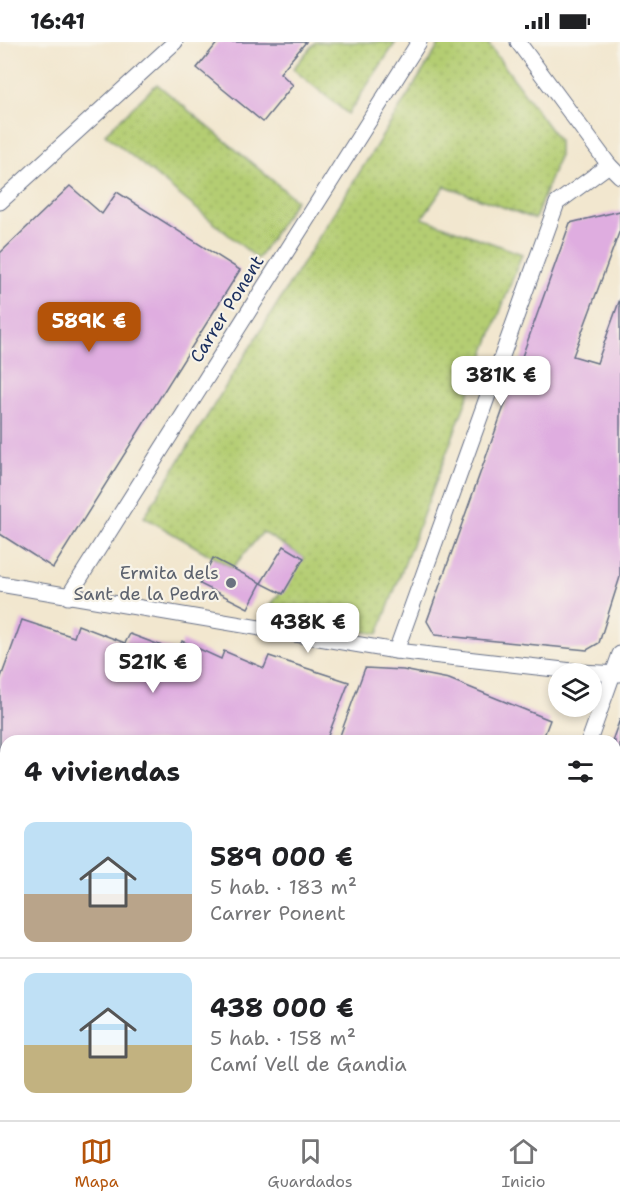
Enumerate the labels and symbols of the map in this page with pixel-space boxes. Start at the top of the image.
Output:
street label: Carrer Ponent [184,251,270,367]
pin: 589K € [40,302,138,353]
pin: 381K € [452,356,550,407]
place label: Ermita dels Sant de la Pedra [73,561,219,606]
marker: Ermita dels Sant de la Pedra [224,576,238,590]
pin: 438K € [259,603,357,654]
pin: 521K € [104,643,202,694]

